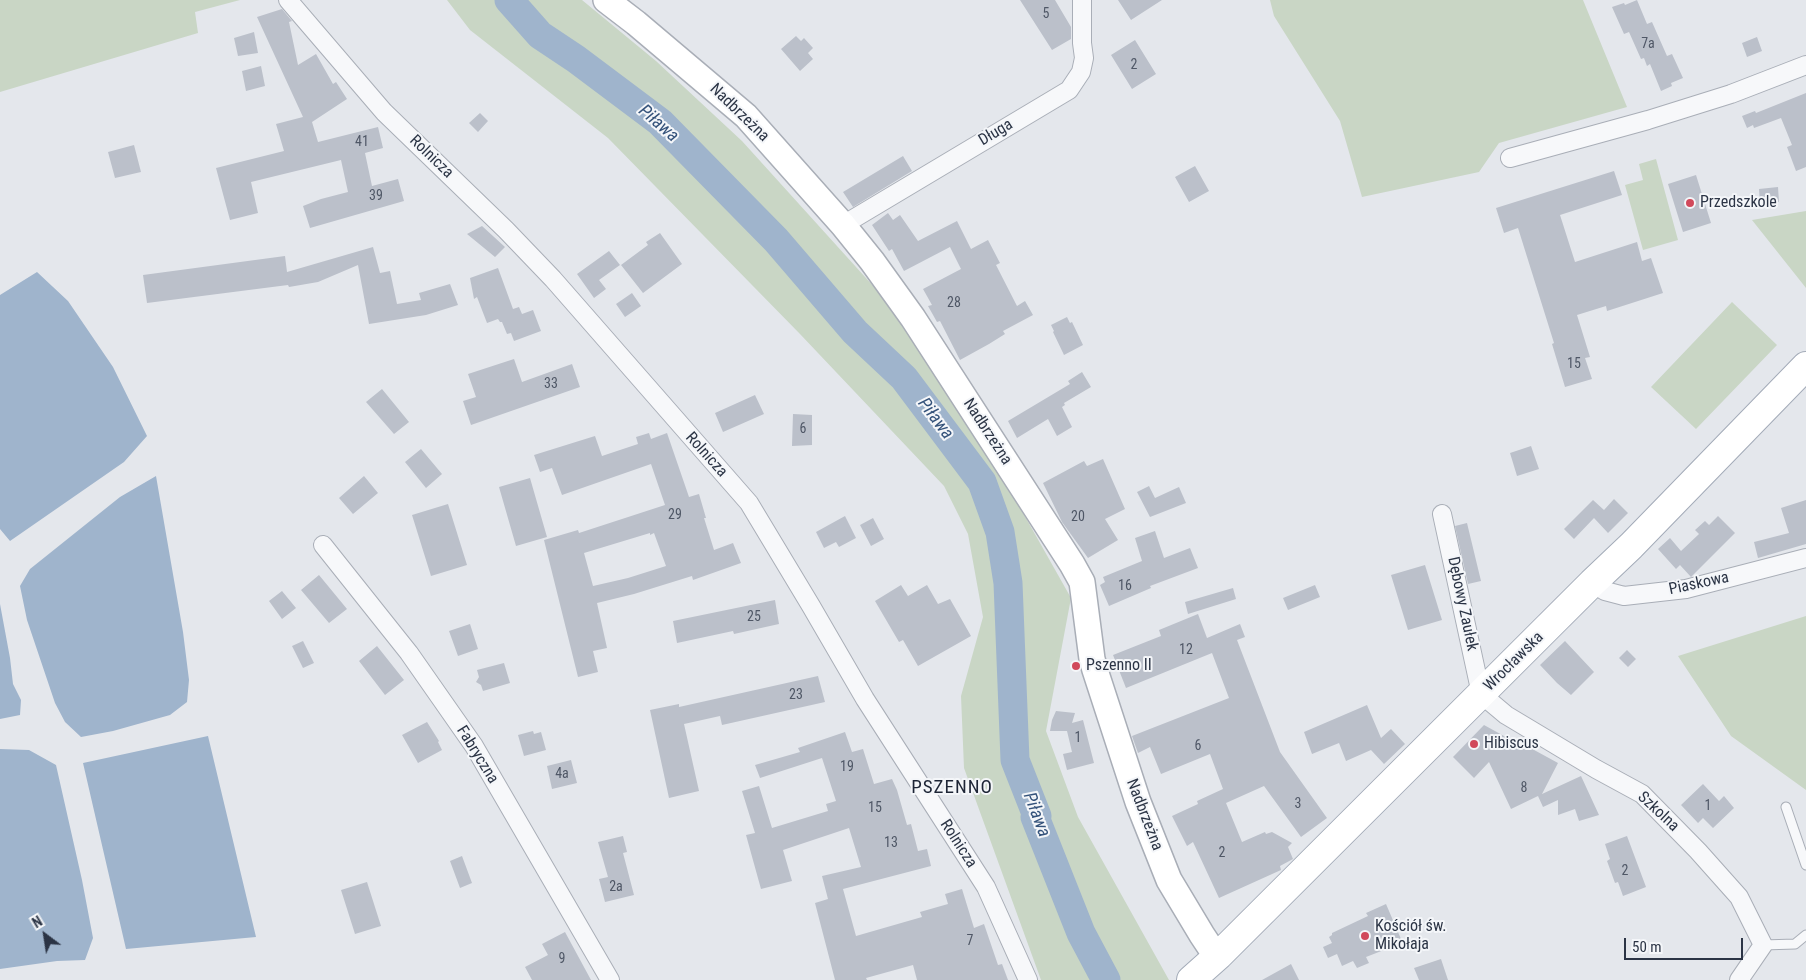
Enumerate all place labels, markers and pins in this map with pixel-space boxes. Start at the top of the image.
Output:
place label: Przedszkole [1700,193,1777,213]
marker: Przedszkole [1684,197,1696,209]
place label: Pszenno II [1086,656,1152,676]
marker: Pszenno II [1070,660,1082,672]
place label: Hibiscus [1484,734,1539,754]
marker: Hibiscus [1468,738,1480,750]
place label: Kościół św. Mikołaja [1375,917,1447,955]
marker: Kościół św. Mikołaja [1359,930,1371,942]

